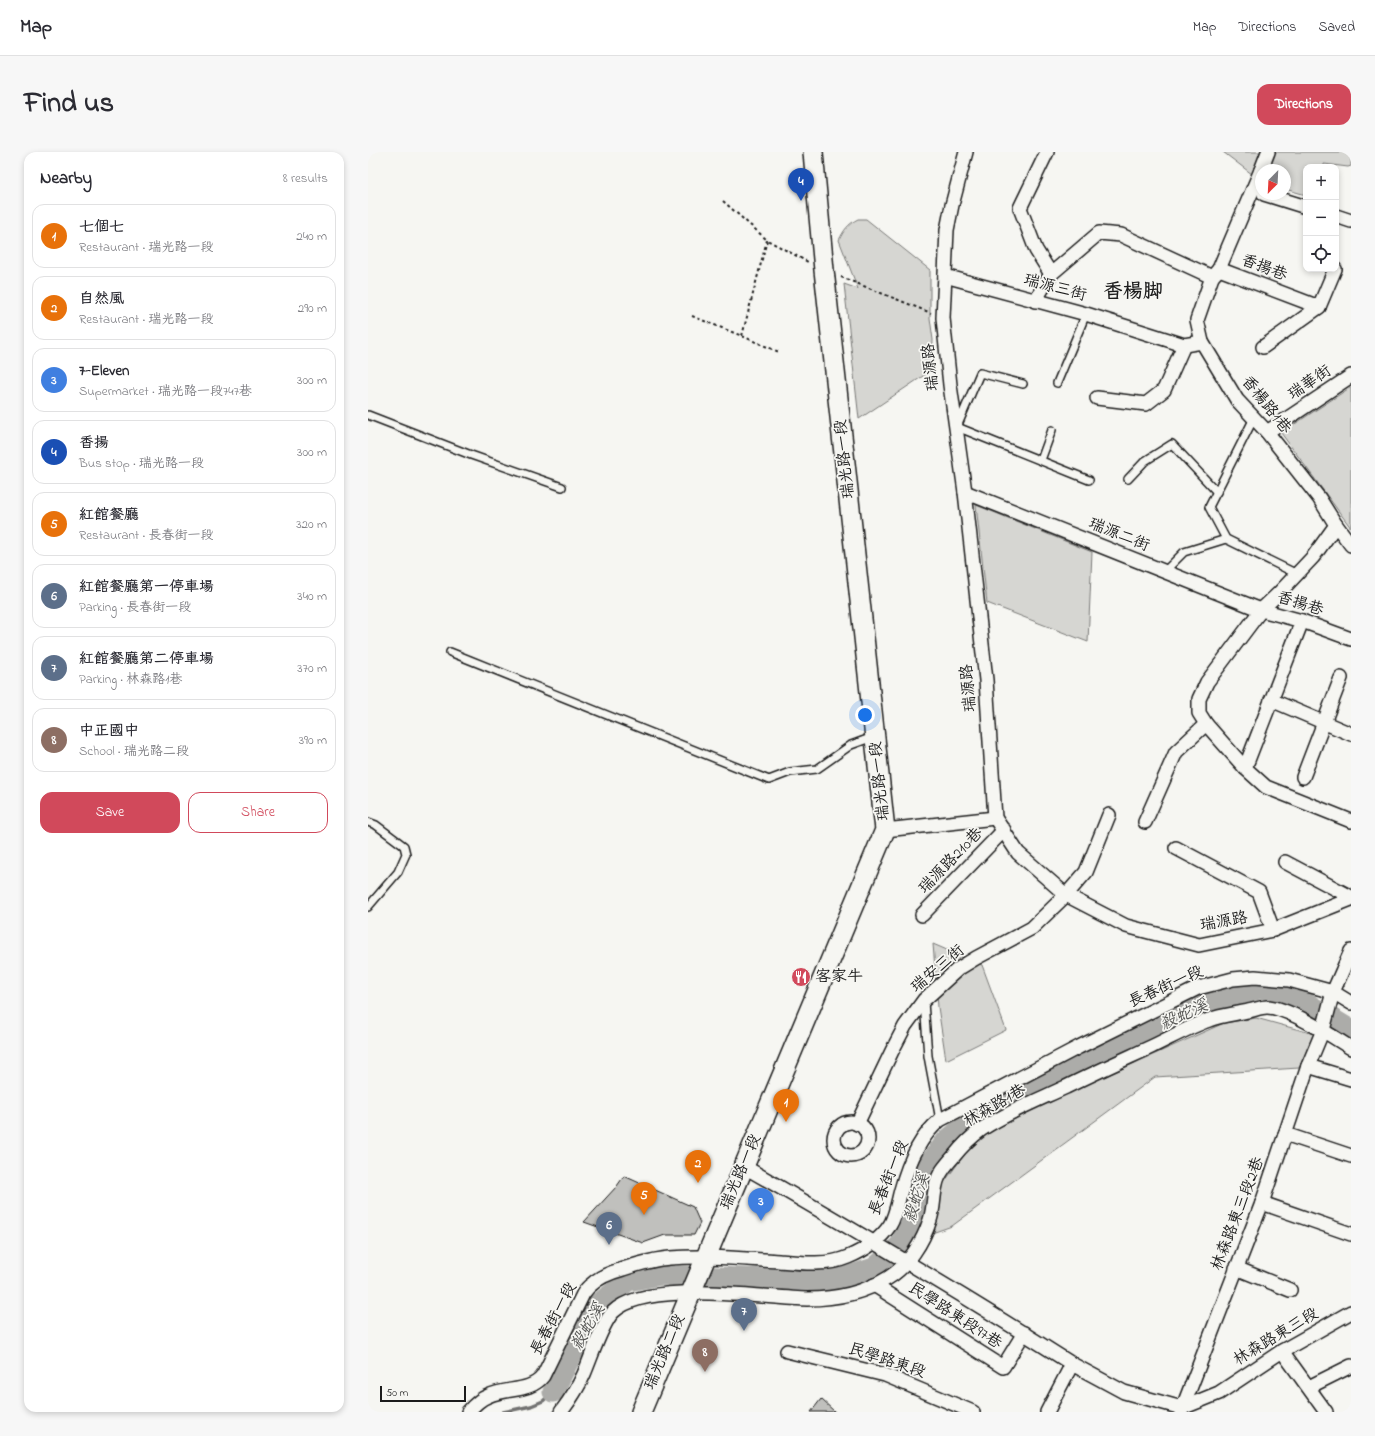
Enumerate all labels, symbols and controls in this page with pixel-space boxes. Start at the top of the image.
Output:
text: Map [20,14,52,41]
text: Map [1193,17,1216,38]
text: Directions [1238,17,1296,38]
text: Saved [1318,17,1355,38]
text: Find us [24,84,114,125]
button: Directions [1257,84,1351,125]
north arrow [1255,164,1291,200]
map controls [1303,164,1339,272]
button: + [1303,164,1339,200]
text: Nearby [40,166,92,191]
pin: 4 [788,168,814,201]
text: 8 results [283,169,328,188]
button: − [1303,200,1339,236]
text: 七個七 [79,216,124,238]
text: 1 [52,227,56,246]
text: 240 m [296,227,327,246]
button: locate [1303,236,1339,272]
text: Restaurant · 瑞光路一段 [79,238,214,257]
street label: 香揚巷 [1237,248,1291,288]
street label: 瑞源三街 [1021,268,1089,308]
district label: 香楊脚 [1103,278,1163,307]
text: 自然風 [79,288,124,310]
text: 2 [51,299,57,318]
text: 290 m [298,299,327,318]
text: Restaurant · 瑞光路一段 [79,310,214,329]
street label: 瑞源路 [917,342,945,392]
text: 7-Eleven [79,360,130,382]
street label: 瑞華街 [1283,360,1337,406]
text: 3 [51,371,57,390]
text: 300 m [297,371,327,390]
street label: 香楊路1巷 [1235,371,1297,439]
text: Supermarket · 瑞光路一段747巷 [79,382,252,401]
street label: 瑞光路一段 [829,418,861,500]
text: 香揚 [79,432,109,454]
text: 4 [51,443,57,462]
text: 300 m [297,443,327,462]
text: Bus stop · 瑞光路一段 [79,454,204,473]
text: 紅館餐廳 [79,504,139,526]
street label: 瑞源二街 [1085,512,1153,558]
text: 5 [50,515,58,534]
text: 320 m [296,515,327,534]
text: Restaurant · 長春街一段 [79,526,214,545]
text: 紅館餐廳第一停車場 [79,576,214,598]
street label: 香揚巷 [1274,586,1326,622]
text: 6 [51,587,57,606]
text: 340 m [297,587,327,606]
text: Parking · 長春街一段 [79,598,191,617]
text: 紅館餐廳第二停車場 [79,648,214,670]
text: 7 [51,659,57,678]
text: 370 m [297,659,327,678]
street label: 瑞源路 [955,663,983,713]
text: Parking · 林森路1巷 [79,670,183,689]
your location [855,705,875,725]
text: 中正國中 [79,720,139,742]
text: 8 [52,731,56,750]
text: 390 m [299,731,327,750]
street label: 瑞光路一段 [864,740,896,822]
text: School · 瑞光路二段 [79,742,189,761]
button: Save [40,792,180,833]
button: Share [188,792,328,833]
street label: 瑞源路210巷 [913,822,989,900]
street label: 瑞源路 [1198,906,1250,938]
street label: 瑞安三街 [906,939,970,999]
street label: 長春街一段 [1125,960,1207,1014]
place label: 客家牛 [815,965,863,989]
restaurant icon: 客家牛 [790,966,812,988]
water label: 殺蛇溪 [1156,992,1213,1037]
street label: 林森路1巷 [959,1078,1031,1134]
pin: 1 [773,1089,799,1122]
street label: 瑞光路一段 [714,1130,768,1214]
street label: 長春街一段 [863,1136,915,1220]
pin: 2 [685,1150,711,1183]
street label: 林森路東三段2巷 [1205,1154,1271,1274]
water label: 殺蛇溪 [898,1169,937,1226]
pin: 5 [631,1182,657,1215]
pin: 3 [748,1188,774,1221]
pin: 6 [596,1212,622,1245]
street label: 民學路東段97巷 [903,1277,1007,1355]
street label: 長春街一段 [525,1278,583,1360]
water label: 殺蛇溪 [564,1298,612,1355]
pin: 7 [731,1298,757,1331]
street label: 林森路東三段 [1229,1302,1323,1372]
street label: 瑞光路二段 [638,1310,692,1394]
street label: 民學路東段 [845,1337,929,1385]
pin: 8 [692,1339,718,1372]
scale bar [380,1384,466,1403]
text: 50 m [386,1385,408,1401]

